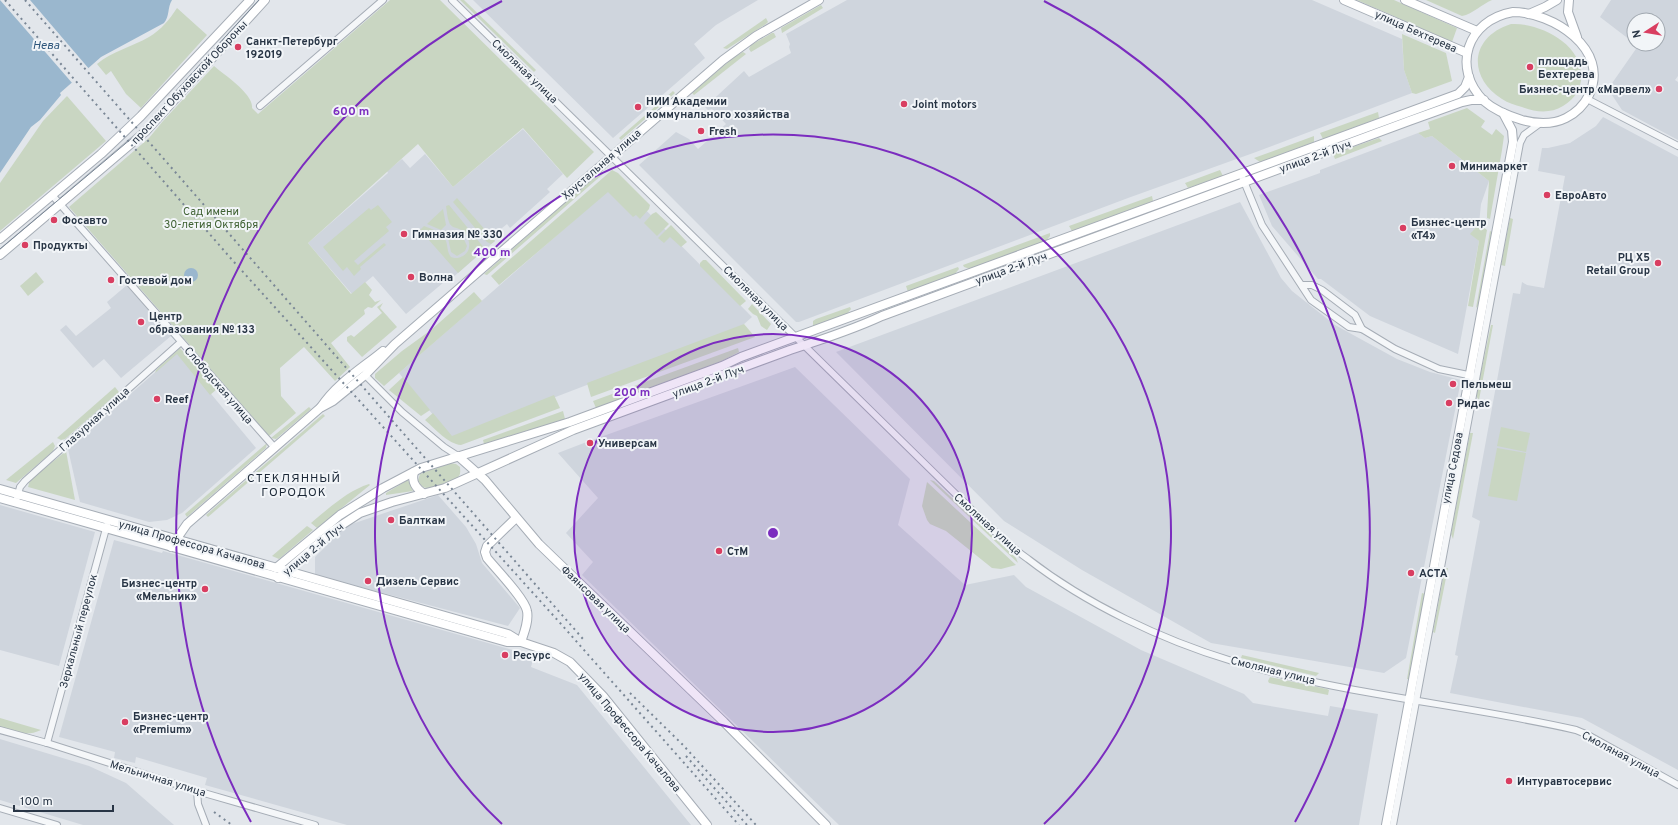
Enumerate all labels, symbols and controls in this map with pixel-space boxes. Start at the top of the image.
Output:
street label: улица Бехтерева [1372,8,1459,56]
north arrow [1626,12,1666,52]
street label: проспект Обуховской Обороны [129,18,251,147]
text: N [1630,29,1645,39]
place label: Санкт-Петербург 192019 [246,35,338,62]
street label: Смоляная улица [488,37,560,107]
water label: Нева [32,38,60,54]
marker: Санкт-Петербург 192019 [233,42,243,52]
place label: площадь Бехтерева [1538,55,1595,82]
marker: площадь Бехтерева [1525,62,1535,72]
place label: Бизнес-центр «Марвел» [1519,83,1651,97]
marker: Бизнес-центр «Марвел» [1654,84,1664,94]
place label: НИИ Академии коммунального хозяйства [646,95,789,122]
place label: Joint motors [912,98,977,112]
marker: Joint motors [899,99,909,109]
marker: НИИ Академии коммунального хозяйства [633,102,643,112]
text: 600 m [333,104,369,120]
place label: Fresh [709,125,737,139]
street label: Хрустальная улица [559,126,644,203]
marker: Fresh [696,126,706,136]
street label: улица 2-й Луч [1278,137,1353,176]
place label: Минимаркет [1460,160,1527,174]
marker: Минимаркет [1447,161,1457,171]
place label: ЕвроАвто [1555,189,1607,203]
marker: ЕвроАвто [1542,190,1552,200]
park label: Сад имени 30-летия Октября [164,205,258,232]
place label: Фосавто [62,214,107,228]
marker: Фосавто [49,215,59,225]
place label: Бизнес-центр «Т4» [1411,216,1487,243]
marker: Бизнес-центр «Т4» [1398,223,1408,233]
place label: Гимназия № 330 [412,228,503,242]
marker: Гимназия № 330 [399,229,409,239]
place label: Продукты [33,239,88,253]
marker: Продукты [20,240,30,250]
text: 400 m [473,245,511,261]
street label: улица 2-й Луч [974,249,1049,288]
place label: РЦ X5 Retail Group [1586,251,1650,278]
marker: РЦ X5 Retail Group [1653,258,1663,268]
street label: Смоляная улица [720,263,791,334]
place label: Волна [419,271,453,285]
marker: Волна [406,272,416,282]
place label: Гостевой дом [119,274,192,288]
marker: Гостевой дом [106,275,116,285]
place label: Центр образования № 133 [149,310,255,337]
marker: Центр образования № 133 [136,317,146,327]
street label: Слободская улица [181,344,256,427]
street label: улица 2-й Луч [671,362,746,401]
place label: Пельмеш [1461,378,1511,392]
marker: Пельмеш [1448,379,1458,389]
street label: Глазурная улица [57,384,133,455]
text: 200 m [614,385,650,401]
place label: Reef [165,393,189,407]
marker: Reef [152,394,162,404]
place label: Ридас [1457,397,1490,411]
marker: Ридас [1444,398,1454,408]
street label: улица Седова [1439,431,1467,505]
place label: Универсам [598,437,657,451]
marker: Универсам [585,438,595,448]
district label: СТЕКЛЯННЫЙ ГОРОДОК [247,471,341,501]
street label: Смоляная улица [951,491,1024,559]
place label: Балткам [399,514,445,528]
marker: Балткам [386,515,396,525]
street label: улица Профессора Качалова [117,517,267,573]
street label: улица 2-й Луч [280,520,347,579]
centre of rings [766,526,780,540]
place label: СтМ [727,545,748,559]
marker: СтМ [714,546,724,556]
street label: Фаянсовая улица [558,563,633,637]
place label: АСТА [1419,567,1448,581]
marker: АСТА [1406,568,1416,578]
street label: Зеркальный переулок [57,573,101,690]
place label: Дизель Сервис [376,575,459,589]
marker: Дизель Сервис [363,576,373,586]
place label: Бизнес-центр «Мельник» [121,577,197,604]
marker: Бизнес-центр «Мельник» [200,584,210,594]
place label: Ресурс [513,649,551,663]
marker: Ресурс [500,650,510,660]
street label: Смоляная улица [1229,654,1317,688]
street label: улица Профессора Качалова [575,670,683,795]
place label: Бизнес-центр «Premium» [133,710,209,737]
marker: Бизнес-центр «Premium» [120,717,130,727]
street label: Смоляная улица [1579,728,1662,781]
street label: Мельничная улица [108,758,208,800]
place label: Интуравтосервис [1517,775,1612,789]
marker: Интуравтосервис [1504,776,1514,786]
scale bar [14,787,113,813]
text: 100 m [20,794,53,810]

